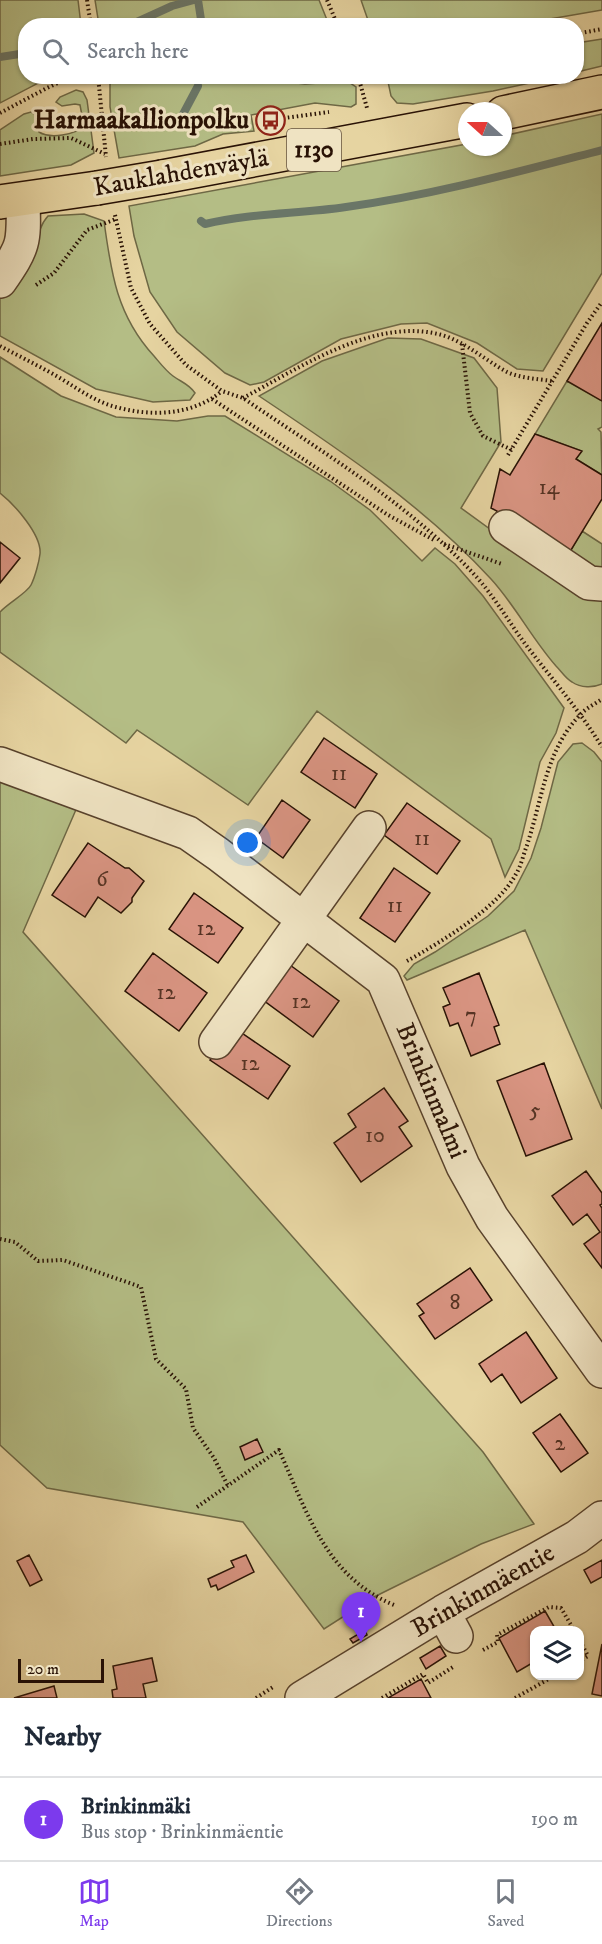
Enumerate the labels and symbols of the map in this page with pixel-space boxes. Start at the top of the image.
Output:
north arrow [458,102,512,156]
place label: Harmaakallionpolku [34,104,249,137]
bus stop icon: Harmaakallionpolku [254,104,286,136]
road number: 1130 [287,129,341,171]
street label: Kauklahdenväylä [91,141,271,205]
house number: 14 [539,474,561,501]
house number: 11 [331,760,347,787]
house number: 11 [414,825,430,852]
your location [233,828,262,857]
house number: 6 [96,866,109,893]
house number: 11 [387,892,403,919]
house number: 12 [197,915,216,942]
house number: 12 [157,979,176,1006]
house number: 12 [292,988,311,1015]
house number: 7 [465,1002,477,1029]
street label: Brinkinmalmi [388,1018,474,1164]
house number: 12 [241,1050,260,1077]
house number: 5 [530,1097,541,1124]
house number: 10 [365,1122,385,1149]
house number: 8 [449,1289,461,1316]
house number: 2 [555,1430,566,1457]
street label: Brinkinmäentie [405,1537,561,1645]
pin: 1 [342,1592,380,1642]
scale bar [18,1656,104,1684]

